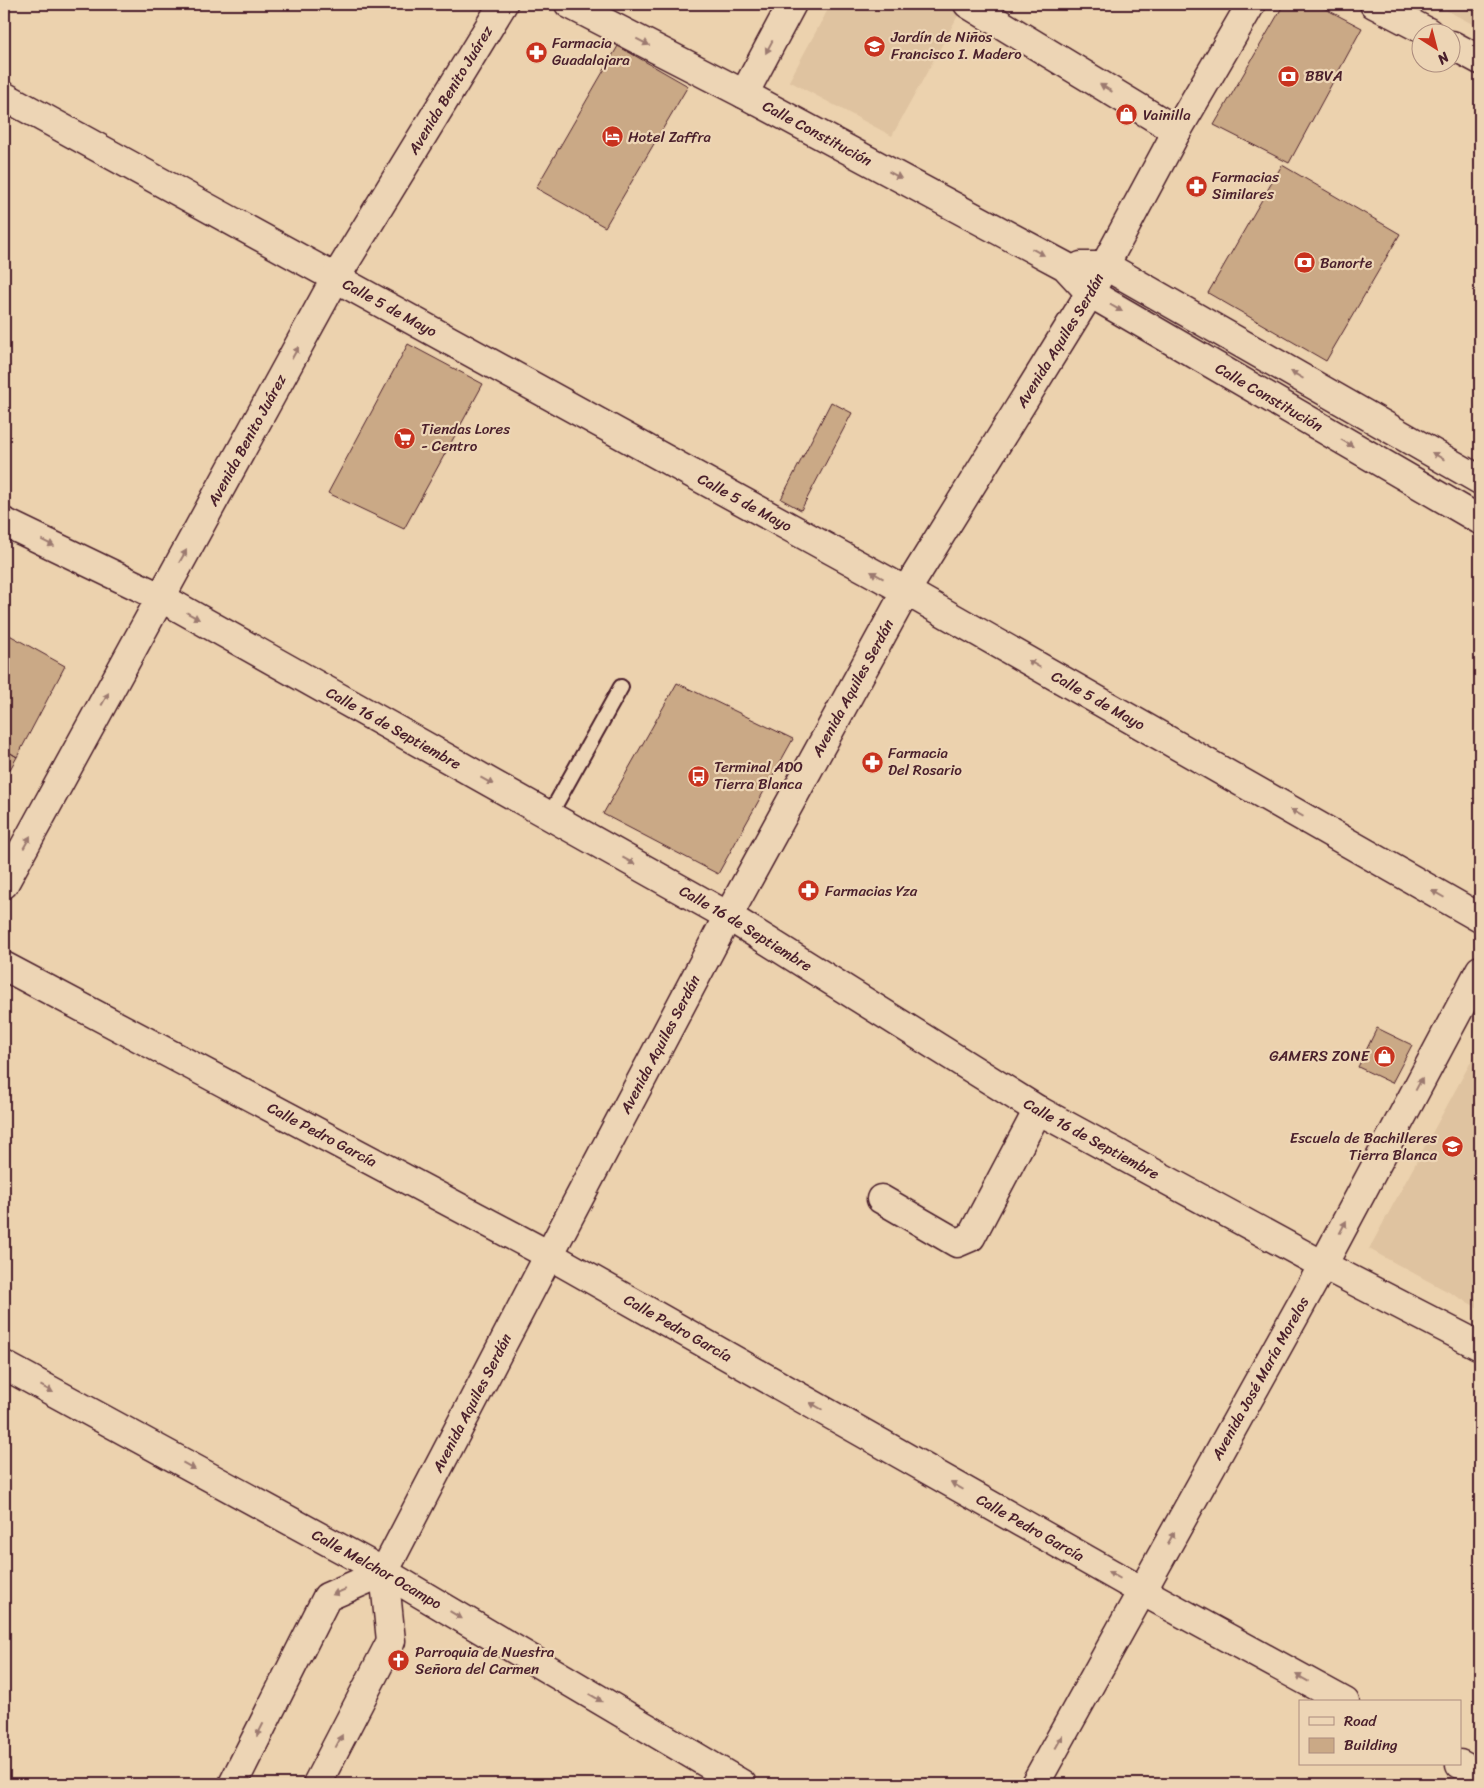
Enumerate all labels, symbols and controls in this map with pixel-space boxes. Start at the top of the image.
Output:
street label: Avenida Benito Juárez [400,20,500,160]
north arrow [1412,22,1462,72]
place label: Jardín de Niños Francisco I. Madero [890,24,1022,67]
place label: Farmacia Guadalajara [552,30,630,73]
school or university icon: Jardín de Niños Francisco I. Madero [863,34,887,58]
one-way arrow [636,38,651,46]
pharmacy icon: Farmacia Guadalajara [524,40,548,64]
one-way arrow [765,40,773,54]
text: N [1432,45,1455,71]
place label: BBVA [1305,63,1343,89]
bank icon: BBVA [1277,64,1301,88]
one-way arrow [1099,83,1112,92]
street label: Calle Constitución [758,93,877,173]
place label: Vainilla [1143,102,1191,128]
shop icon: Vainilla [1115,103,1139,127]
place label: Hotel Zaffra [628,124,712,150]
hotel icon: Hotel Zaffra [600,125,624,149]
place label: Farmacias Similares [1212,164,1279,207]
one-way arrow [888,171,903,179]
pharmacy icon: Farmacias Similares [1184,174,1208,198]
one-way arrow [1031,248,1046,256]
place label: Banorte [1320,250,1372,276]
bank icon: Banorte [1292,251,1316,275]
street label: Avenida Aquiles Serdán [1009,268,1111,414]
street label: Calle 5 de Mayo [338,271,442,344]
one-way arrow [1108,304,1123,312]
one-way arrow [290,346,299,359]
street label: Calle Constitución [1210,356,1328,439]
street label: Avenida Benito Juárez [200,369,294,512]
one-way arrow [1290,371,1304,380]
place label: Tiendas Lores - Centro [421,416,510,459]
supermarket icon: Tiendas Lores - Centro [393,426,417,450]
one-way arrow [1340,438,1354,447]
one-way arrow [1431,452,1445,461]
street label: Calle 5 de Mayo [693,466,797,539]
one-way arrow [41,539,55,547]
one-way arrow [178,549,187,563]
one-way arrow [870,571,884,579]
one-way arrow [186,612,200,620]
street label: Avenida Aquiles Serdán [804,614,901,763]
one-way arrow [1027,659,1040,668]
street label: Calle 5 de Mayo [1046,663,1150,738]
street label: Calle 16 de Septiembre [321,680,466,777]
one-way arrow [100,692,109,705]
place label: Farmacia Del Rosario [888,740,962,783]
pharmacy icon: Farmacia Del Rosario [860,750,884,774]
place label: Terminal ADO Tierra Blanca [714,754,803,797]
bus stop icon: Terminal ADO Tierra Blanca [686,764,710,788]
one-way arrow [480,777,495,785]
one-way arrow [1290,809,1303,818]
one-way arrow [23,834,31,849]
one-way arrow [622,856,636,865]
street label: Calle 16 de Septiembre [674,878,818,979]
place label: Farmacias Yza [825,878,918,904]
pharmacy icon: Farmacias Yza [797,879,821,903]
one-way arrow [1431,889,1444,898]
street label: Avenida Aquiles Serdán [612,970,708,1119]
place label: GAMERS ZONE [1269,1043,1371,1069]
shop icon: GAMERS ZONE [1373,1044,1397,1068]
one-way arrow [1415,1077,1424,1091]
street label: Calle 16 de Septiembre [1018,1091,1164,1187]
street label: Calle Pedro García [263,1095,382,1175]
place label: Escuela de Bachilleres Tierra Blanca [1290,1125,1437,1168]
school or university icon: Escuela de Bachilleres Tierra Blanca [1441,1135,1465,1159]
one-way arrow [1339,1220,1347,1235]
street label: Calle Pedro García [619,1287,737,1369]
street label: Avenida José María Morelos [1204,1292,1316,1466]
street label: Avenida Aquiles Serdán [424,1329,519,1478]
one-way arrow [40,1384,53,1393]
one-way arrow [809,1402,822,1411]
one-way arrow [182,1462,197,1470]
one-way arrow [950,1482,964,1491]
street label: Calle Pedro García [971,1487,1090,1569]
street label: Calle Melchor Ocampo [307,1522,447,1617]
one-way arrow [1167,1531,1175,1545]
one-way arrow [1106,1571,1121,1579]
one-way arrow [332,1588,346,1596]
one-way arrow [449,1611,464,1619]
place label: Parroquia de Nuestra Señora del Carmen [415,1639,555,1682]
church icon: Parroquia de Nuestra Señora del Carmen [387,1649,411,1673]
one-way arrow [1296,1674,1309,1683]
one-way arrow [590,1693,603,1702]
legend [1299,1700,1462,1766]
text: Road [1344,1708,1377,1734]
one-way arrow [256,1723,264,1737]
text: Building [1344,1732,1398,1758]
one-way arrow [335,1734,343,1748]
one-way arrow [1054,1735,1063,1748]

